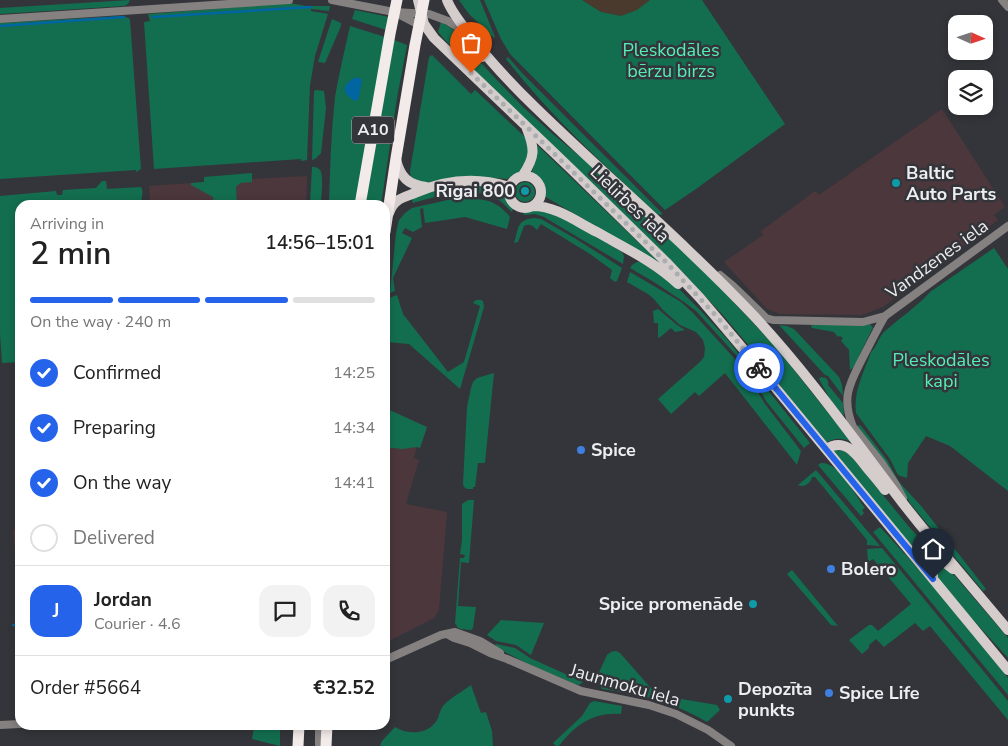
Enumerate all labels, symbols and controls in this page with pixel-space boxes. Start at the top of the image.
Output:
north arrow [948,15,992,60]
map controls [948,15,993,115]
pin [450,22,492,73]
icon: bag [457,29,485,57]
park label: Pleskodāles bērzu birzs [622,38,720,83]
button: layers [948,70,993,115]
road number: A10 [352,116,394,144]
street label: Lielirbes iela [585,160,675,248]
place label: Baltic Auto Parts [906,161,997,206]
marker: Baltic Auto Parts [890,177,902,189]
place label: Rīgai 800 [435,179,515,203]
marker: Rīgai 800 [519,185,531,197]
text: Arriving in [30,213,104,235]
street label: Vandzenes iela [880,214,993,305]
text: 14:56–15:01 [265,230,375,256]
text: 2 min [30,232,112,275]
text: On the way · 240 m [30,311,171,333]
courier [734,343,784,393]
park label: Pleskodāles kapi [892,348,990,393]
icon: bike [745,354,773,382]
icon: check [30,359,58,387]
text: Confirmed [73,360,161,386]
text: 14:25 [333,362,375,384]
icon: check [30,414,58,442]
text: Preparing [73,415,156,441]
text: 14:34 [333,417,375,439]
place label: Spice [591,438,636,462]
marker: Spice [575,444,587,456]
icon: check [30,469,58,497]
text: On the way [73,470,171,496]
text: 14:41 [333,472,375,494]
text: Delivered [73,525,155,551]
pin [912,528,954,579]
icon: home [919,535,947,563]
place label: Bolero [841,557,896,581]
marker: Bolero [825,563,837,575]
button: chat [259,585,311,637]
button: phone [323,585,375,637]
text: Jordan [94,587,152,613]
place label: Spice promenāde [599,592,743,616]
text: J [53,598,59,624]
marker: Spice promenāde [747,598,759,610]
text: Courier · 4.6 [94,613,180,635]
street label: Jaunmoku iela [566,658,683,712]
text: Order #5664 [30,675,141,701]
text: €32.52 [313,675,375,701]
place label: Depozīta punkts [738,677,812,722]
place label: Spice Life [839,681,920,705]
marker: Spice Life [823,687,835,699]
marker: Depozīta punkts [722,693,734,705]

